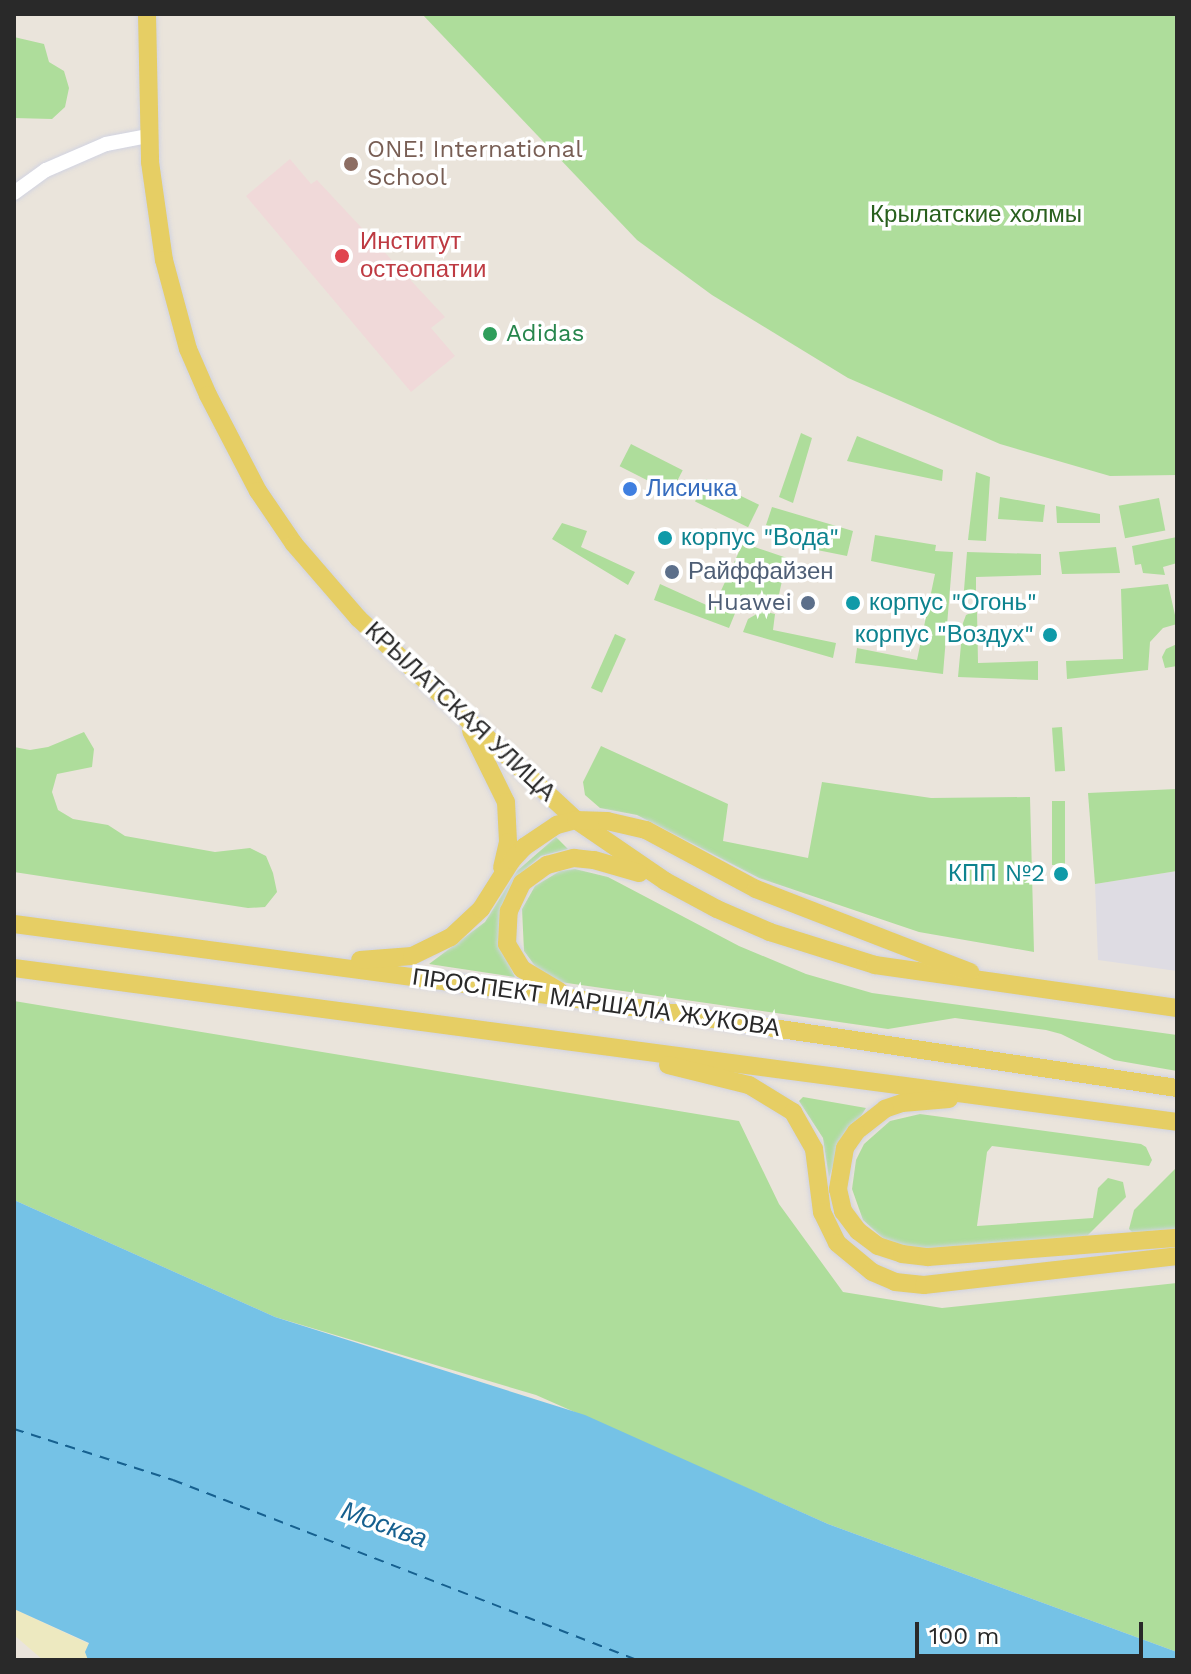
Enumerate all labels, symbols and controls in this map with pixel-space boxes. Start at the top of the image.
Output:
place label: ONE! International School [367,136,583,192]
marker: ONE! International School [342,155,360,173]
park label: Крылатские холмы [870,201,1082,229]
place label: Институт остеопатии [360,228,486,284]
marker: Институт остеопатии [331,245,353,267]
place label: Adidas [506,320,584,348]
marker: Adidas [481,325,499,343]
place label: Лисичка [646,475,737,503]
marker: Лисичка [621,480,639,498]
place label: корпус "Вода" [681,524,839,552]
marker: корпус "Вода" [656,529,674,547]
place label: Райффайзен [688,558,834,586]
marker: Райффайзен [663,563,681,581]
place label: Huawei [707,589,792,617]
place label: корпус "Огонь" [869,589,1037,617]
marker: Huawei [799,594,817,612]
marker: корпус "Огонь" [844,594,862,612]
street label: КРЫЛАТСКАЯ УЛИЦА [359,616,561,808]
place label: корпус "Воздух" [855,621,1034,649]
marker: корпус "Воздух" [1041,626,1059,644]
place label: КПП №2 [948,860,1045,888]
marker: КПП №2 [1052,865,1070,883]
street label: ПРОСПЕКТ МАРШАЛА ЖУКОВА [410,963,782,1043]
water label: Москва [337,1495,431,1555]
scale bar [919,1606,1147,1656]
text: 100 m [929,1622,999,1650]

